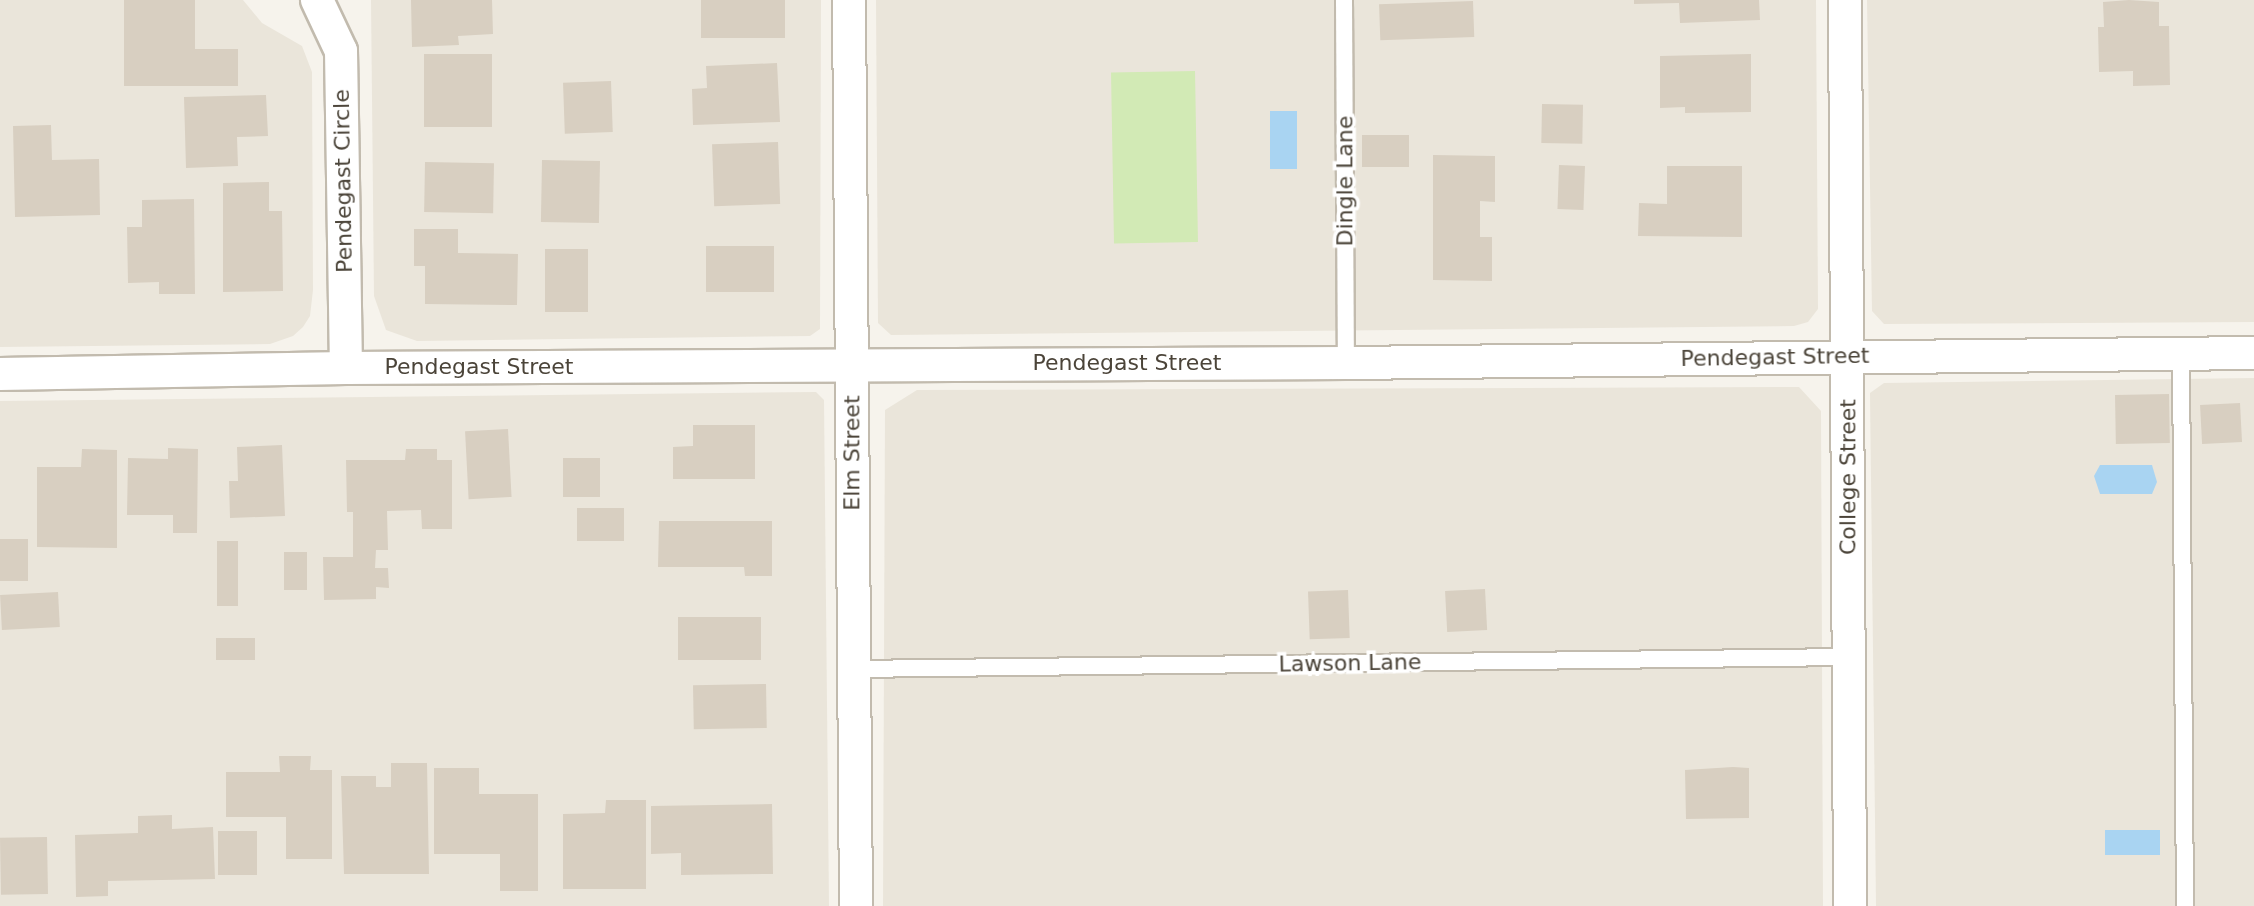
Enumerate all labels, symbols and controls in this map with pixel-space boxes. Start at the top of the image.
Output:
street label: Pendegast Circle [328,89,358,273]
street label: Dingle Lane [1332,116,1358,246]
street label: Pendegast Street [1680,342,1870,372]
street label: Pendegast Street [1033,350,1221,376]
street label: Pendegast Street [385,354,573,380]
street label: Elm Street [839,395,865,511]
street label: College Street [1835,399,1861,555]
street label: Lawson Lane [1278,649,1422,677]

